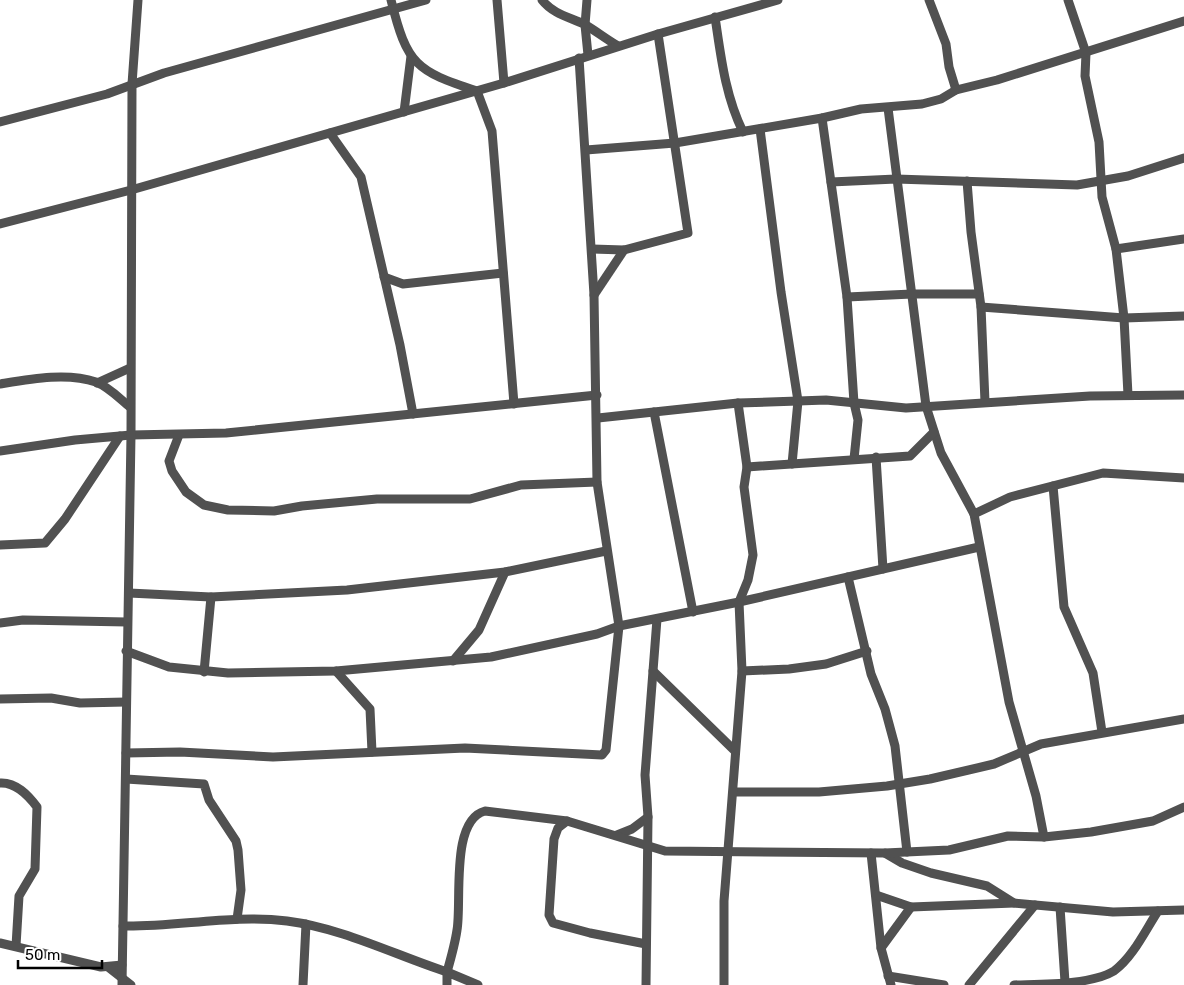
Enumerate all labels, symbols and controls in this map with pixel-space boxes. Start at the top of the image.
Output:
scale bar [18,938,101,970]
text: 50 m [25,946,60,964]

